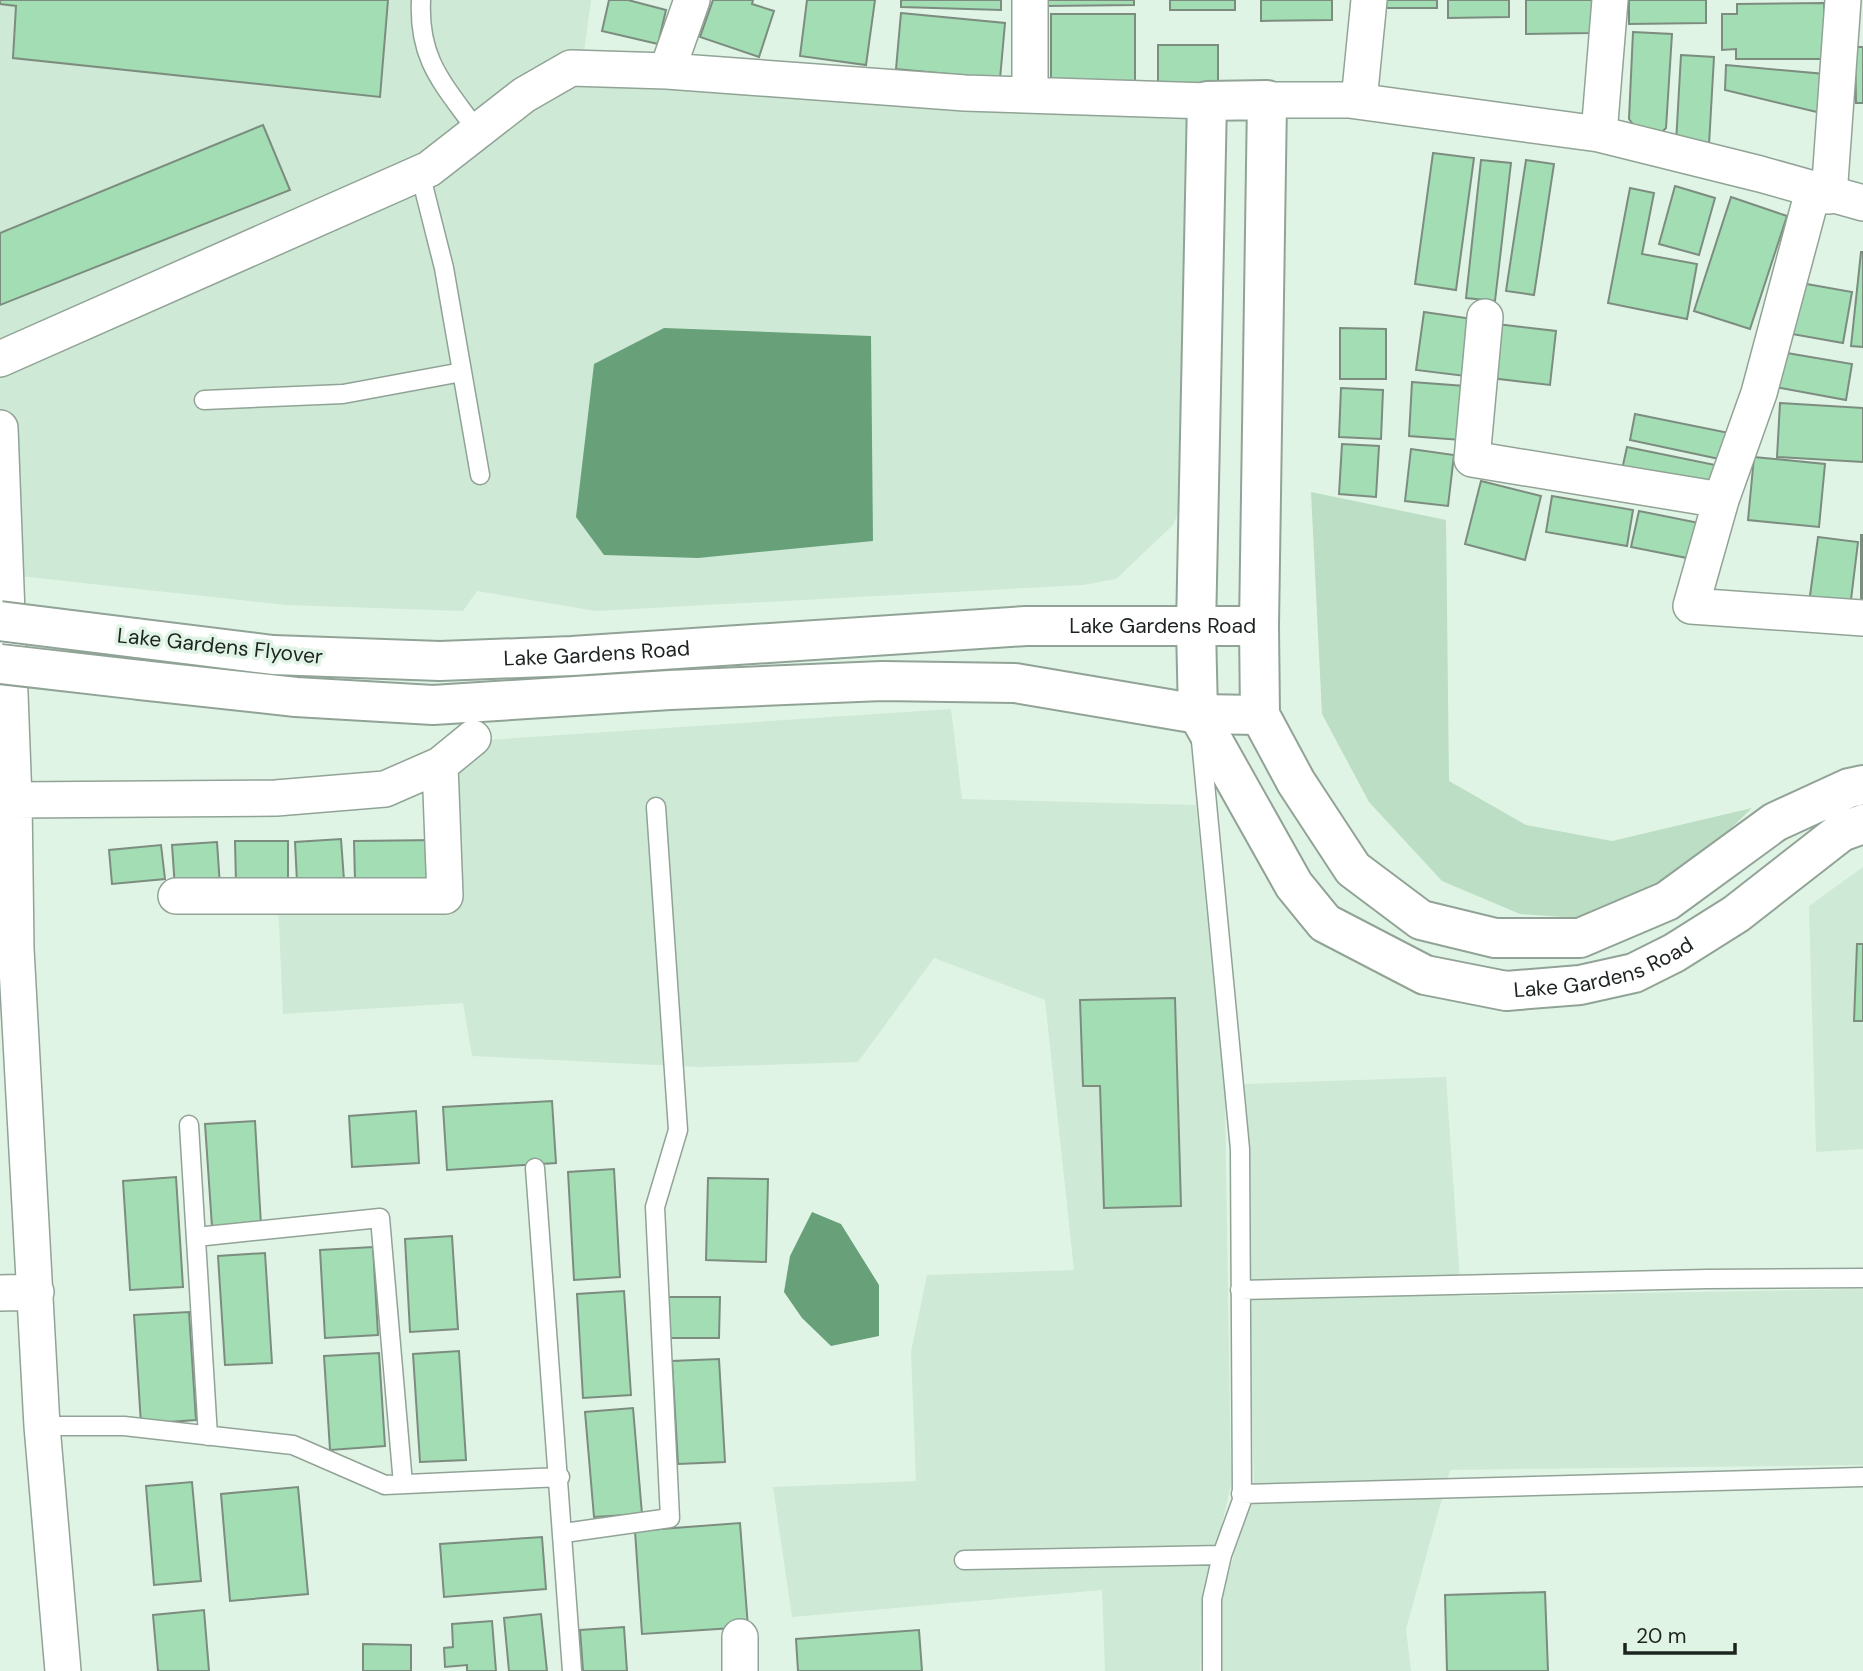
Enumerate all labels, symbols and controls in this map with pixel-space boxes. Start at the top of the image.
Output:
street label: Lake Gardens Road [1069,612,1256,640]
street label: Lake Gardens Flyover [116,621,324,671]
street label: Lake Gardens Road [503,634,691,673]
street label: Lake Gardens Road [1512,930,1699,1004]
scale bar [1625,1612,1735,1656]
text: 20 m [1636,1622,1687,1650]

